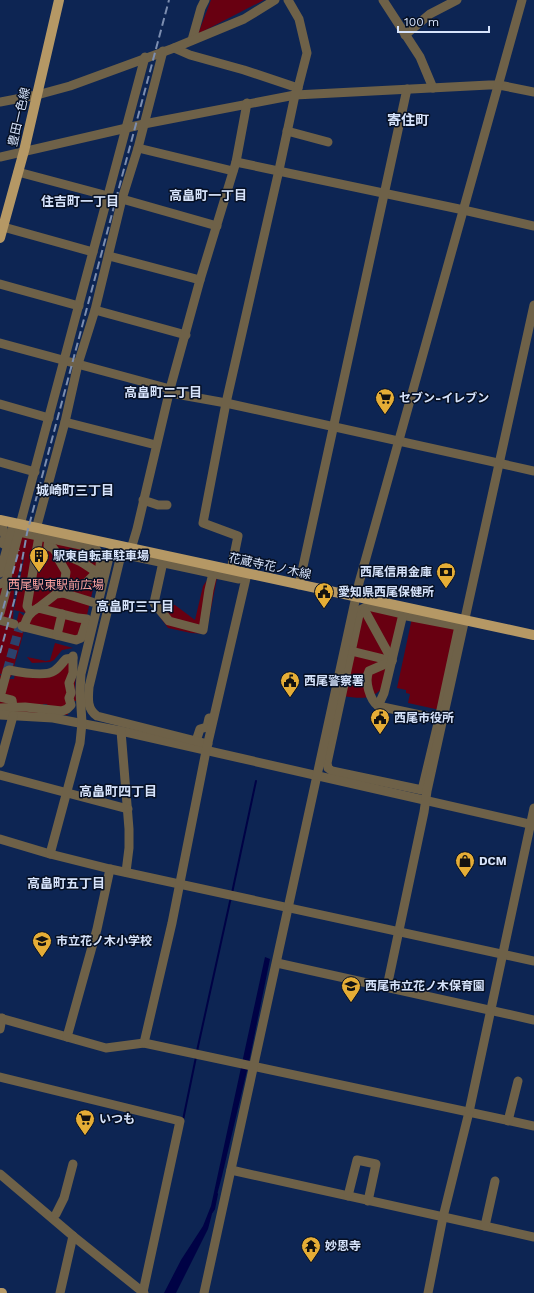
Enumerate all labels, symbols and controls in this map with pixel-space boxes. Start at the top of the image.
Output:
scale bar [398,8,489,34]
text: 100 m [404,15,439,29]
street label: 豊田一色線 [5,86,33,148]
district label: 寄住町 [387,112,429,128]
district label: 高畠町一丁目 [169,188,247,203]
district label: 住吉町一丁目 [41,194,119,209]
district label: 高畠町二丁目 [124,385,202,400]
supermarket icon: セブン-イレブン [374,387,396,415]
place label: セブン-イレブン [399,391,489,405]
district label: 城崎町三丁目 [36,483,114,498]
building icon: 駅東自転車駐車場 [28,545,50,573]
place label: 駅東自転車駐車場 [53,549,149,563]
street label: 花蔵寺花ノ木線 [227,550,313,582]
bank icon: 西尾信用金庫 [435,561,457,589]
place label: 西尾信用金庫 [360,565,432,579]
park label: 西尾駅東駅前広場 [8,578,104,592]
public building icon: 愛知県西尾保健所 [313,581,335,609]
place label: 愛知県西尾保健所 [338,585,434,599]
district label: 高畠町三丁目 [96,599,174,614]
public building icon: 西尾警察署 [279,670,301,698]
place label: 西尾警察署 [304,674,364,688]
public building icon: 西尾市役所 [369,707,391,735]
place label: 西尾市役所 [394,711,454,725]
district label: 高畠町四丁目 [79,784,157,799]
shop icon: DCM [454,850,476,878]
place label: DCM [479,854,507,868]
district label: 高畠町五丁目 [27,876,105,891]
school or university icon: 市立花ノ木小学校 [31,930,53,958]
place label: 市立花ノ木小学校 [56,934,152,948]
school or university icon: 西尾市立花ノ木保育園 [340,975,362,1003]
place label: 西尾市立花ノ木保育園 [365,979,485,993]
supermarket icon: いつも [74,1108,96,1136]
place label: いつも [99,1112,135,1126]
temple icon: 妙恩寺 [300,1235,322,1263]
place label: 妙恩寺 [325,1239,361,1253]

